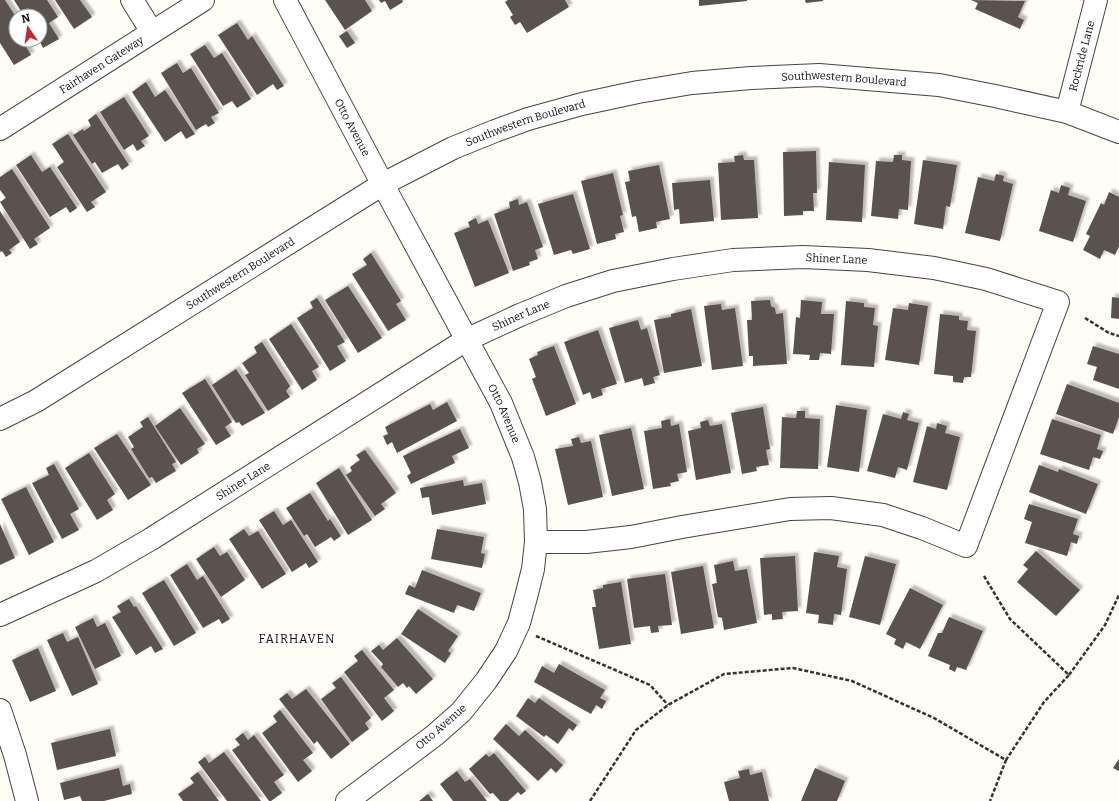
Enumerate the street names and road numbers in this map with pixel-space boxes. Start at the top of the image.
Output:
street label: Rockride Lane [1066,19,1097,93]
street label: Fairhaven Gateway [57,33,146,96]
street label: Southwestern Boulevard [781,68,908,89]
street label: Otto Avenue [332,96,373,158]
street label: Southwestern Boulevard [464,97,587,149]
street label: Southwestern Boulevard [183,234,297,312]
street label: Shiner Lane [805,251,868,266]
street label: Shiner Lane [490,297,552,334]
street label: Otto Avenue [485,382,523,445]
street label: Shiner Lane [213,459,273,503]
street label: Otto Avenue [413,701,469,753]

